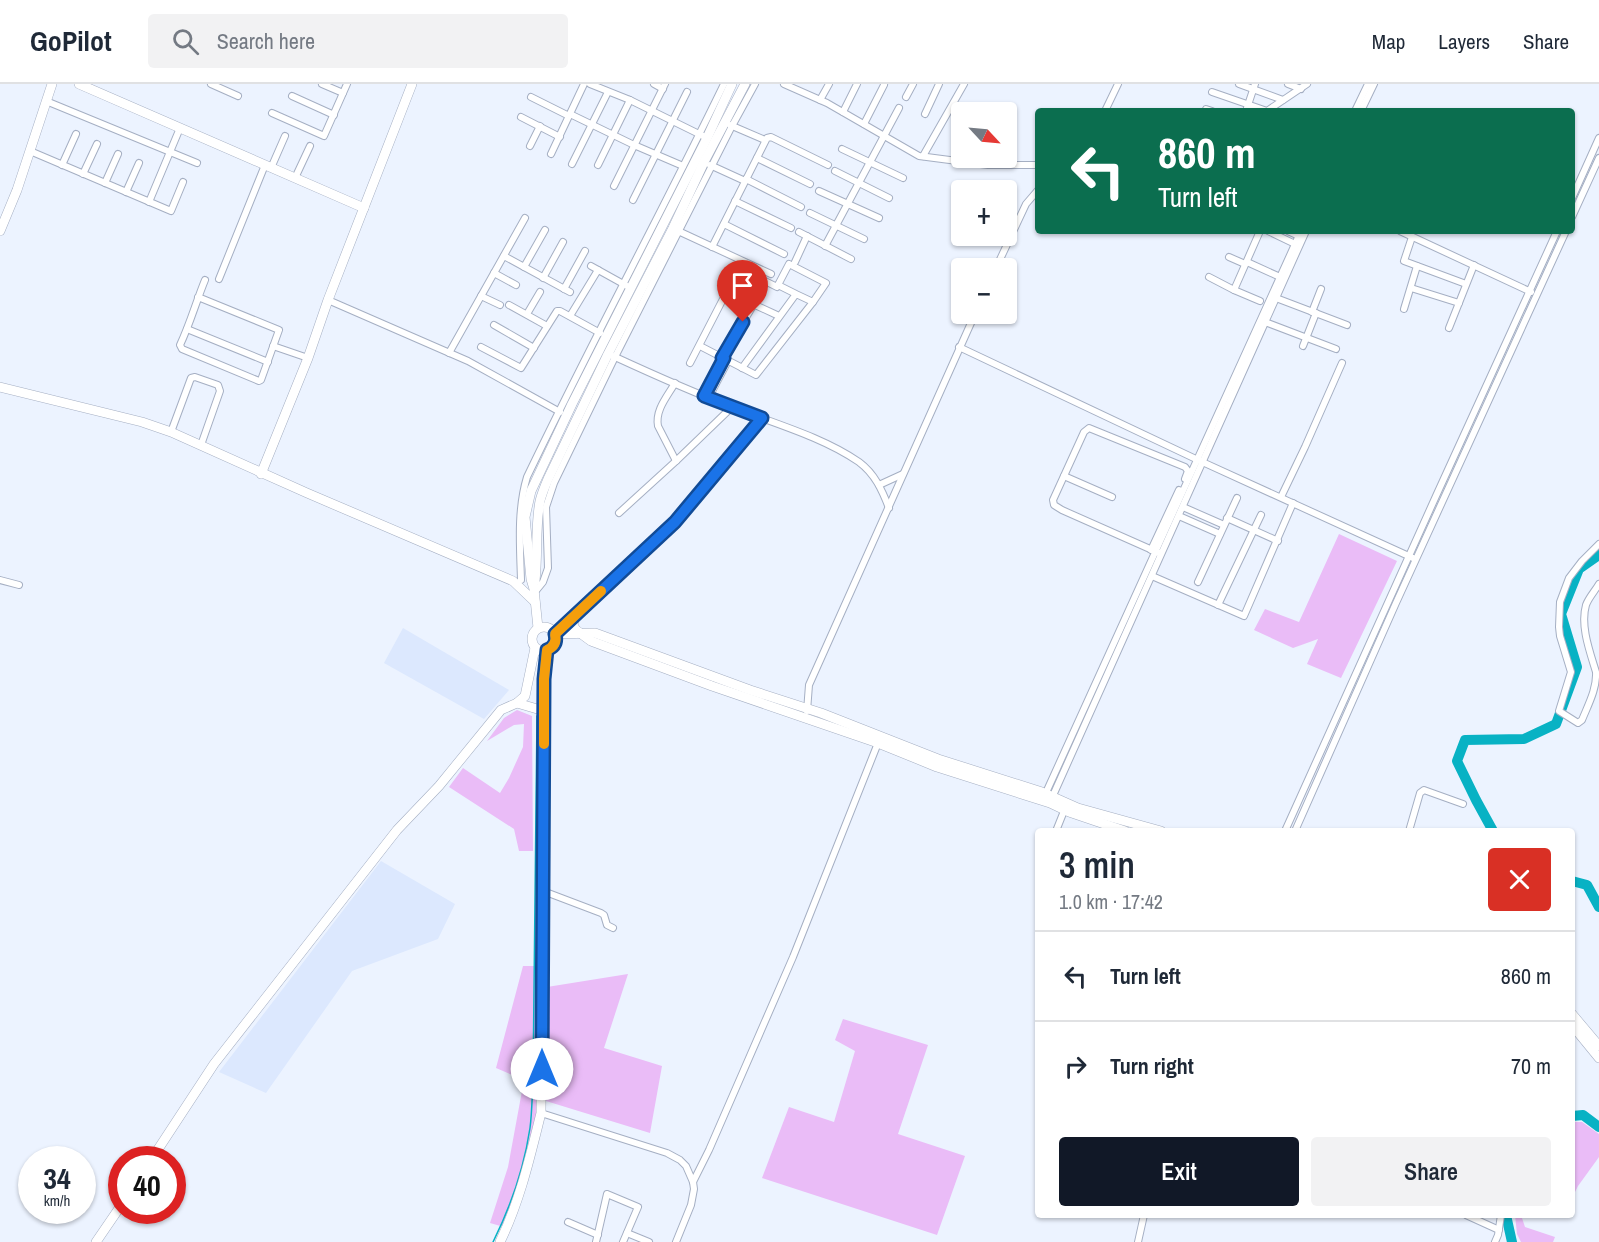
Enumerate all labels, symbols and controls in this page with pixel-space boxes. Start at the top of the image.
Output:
search box [148,14,568,68]
text: GoPilot [30,22,112,60]
icon: search [169,25,202,58]
text: Search here [217,26,315,56]
text: Map [1372,27,1405,56]
text: Layers [1438,27,1490,56]
text: Share [1523,27,1569,56]
north arrow [951,102,1017,168]
map controls [951,102,1017,324]
text: 860 m [1158,125,1256,181]
icon: left [1059,132,1137,210]
text: Turn left [1158,179,1237,215]
button: + [951,180,1017,246]
button: − [951,258,1017,324]
pin [717,260,768,322]
icon: arrive [726,269,759,302]
text: 3 min [1059,841,1135,889]
button: close [1488,848,1551,911]
text: 1.0 km · 17:42 [1059,888,1163,915]
icon: left [1059,960,1092,993]
text: Turn left [1110,961,1181,991]
text: 860 m [1501,961,1551,991]
position arrow [510,1037,574,1101]
icon: right [1059,1050,1092,1083]
text: Turn right [1110,1051,1194,1081]
text: 70 m [1511,1051,1551,1081]
button: Exit [1059,1137,1299,1206]
button: Share [1311,1137,1551,1206]
speed limit sign: 40 [108,1146,186,1224]
text: 34 [43,1158,71,1198]
text: km/h [44,1190,70,1211]

